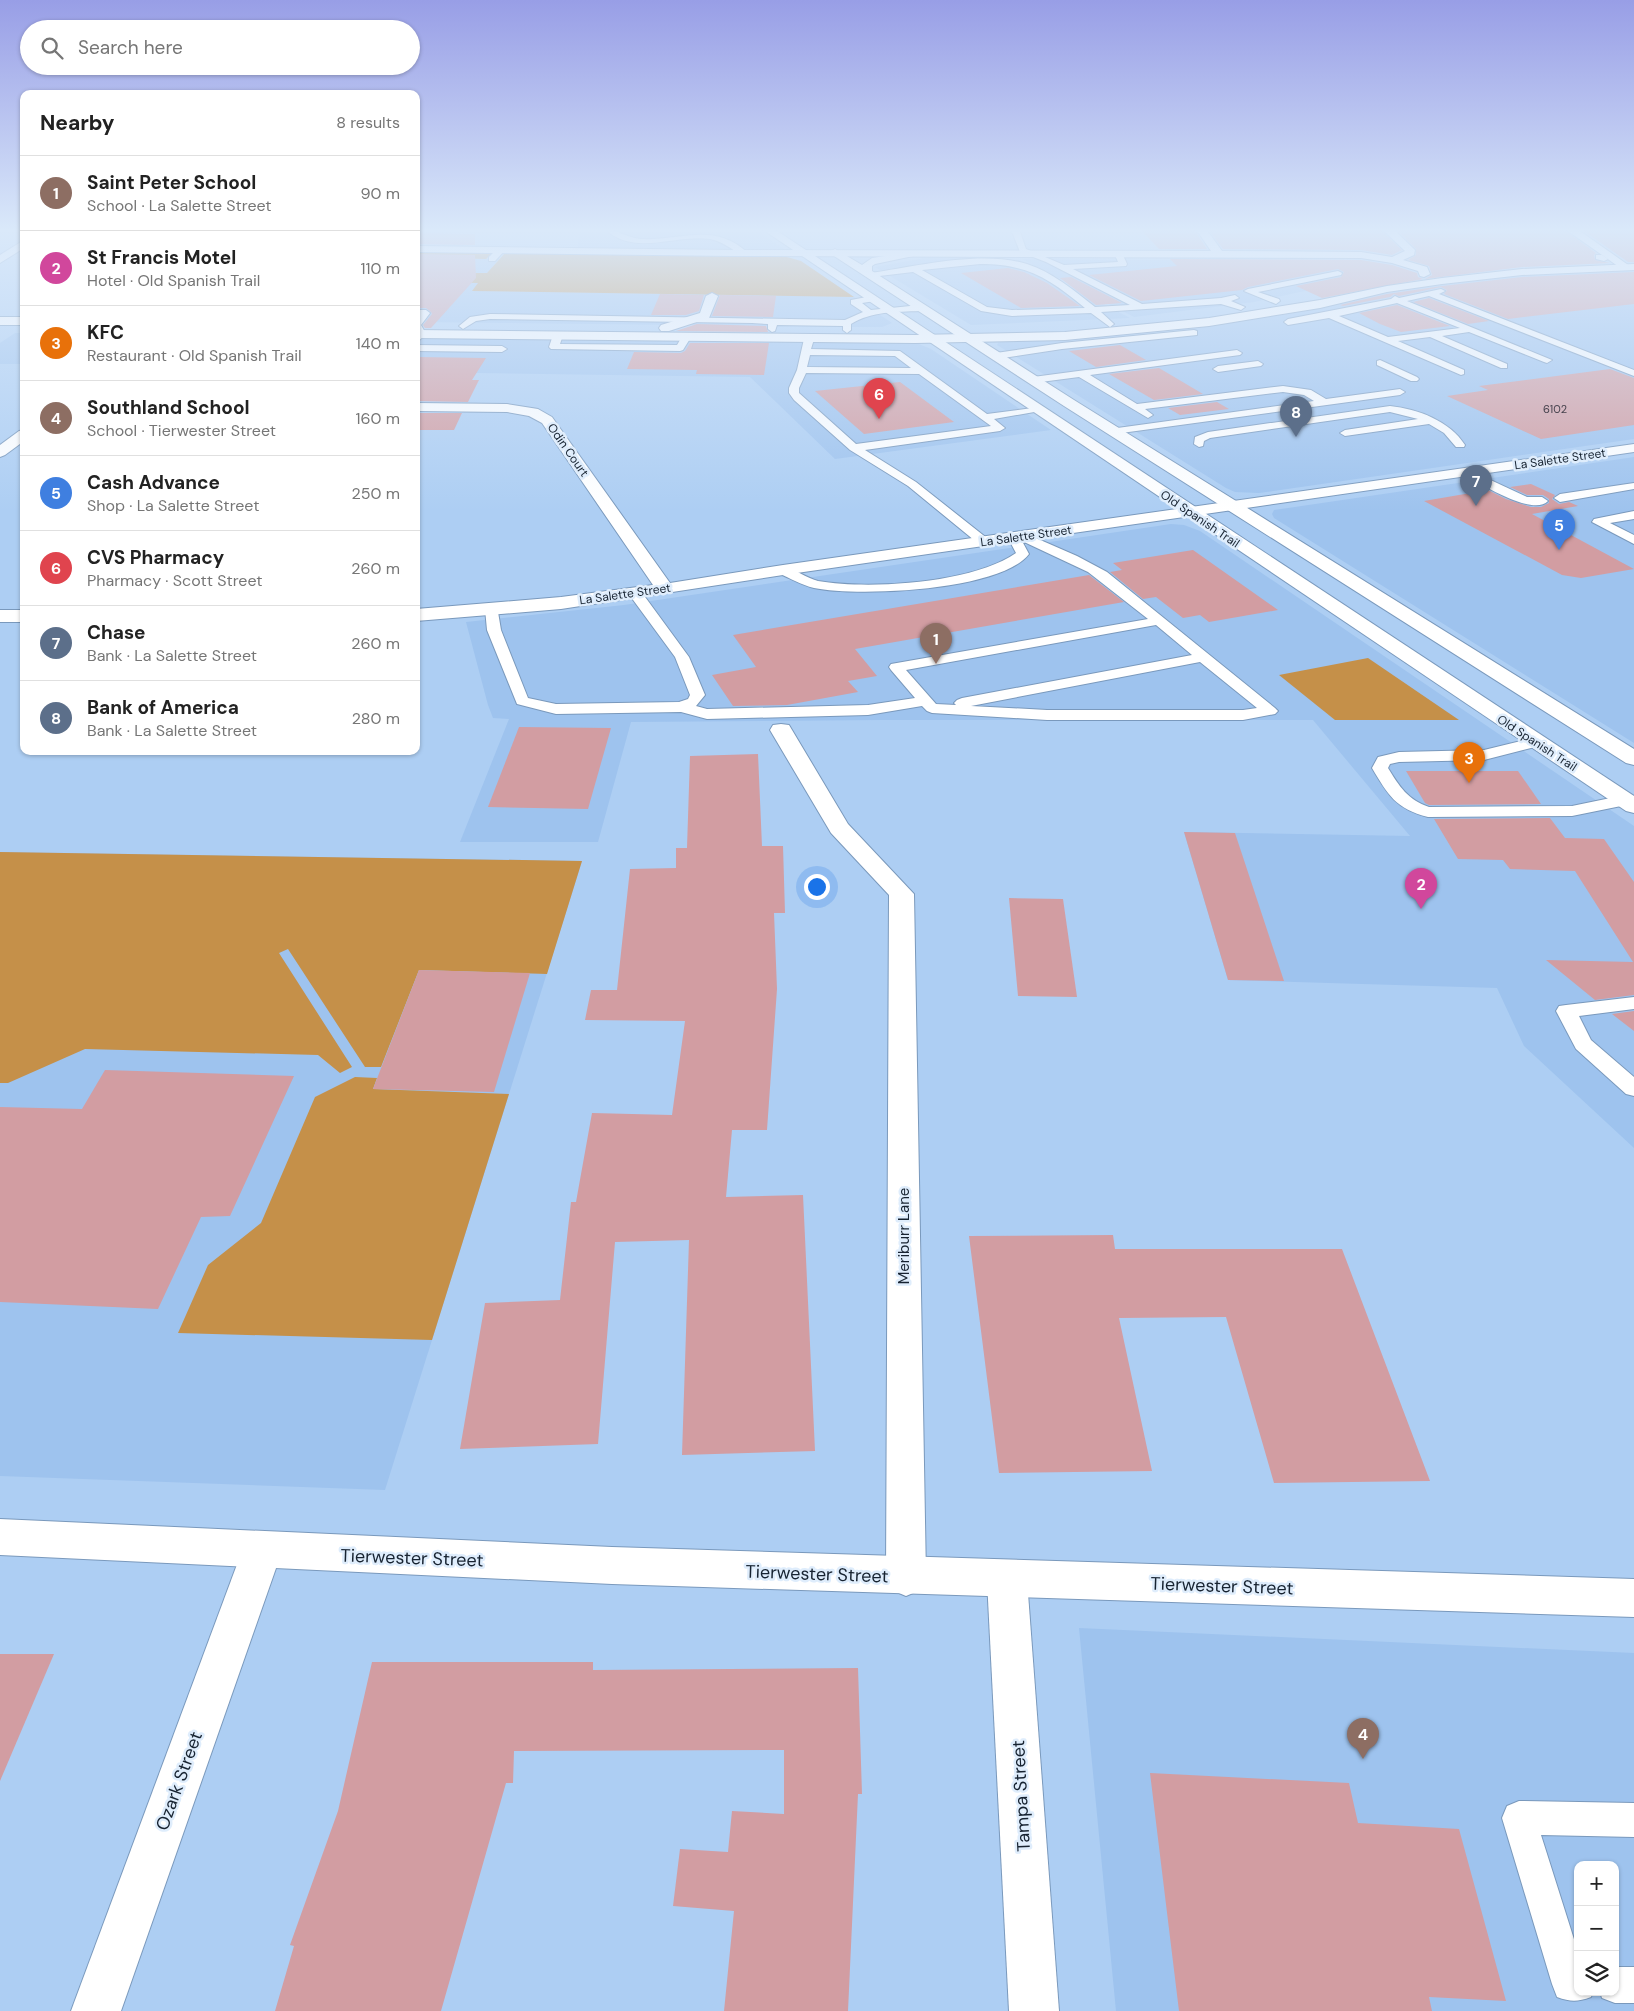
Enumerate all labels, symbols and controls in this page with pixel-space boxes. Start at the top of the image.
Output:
search box [20,20,420,75]
icon: search [38,34,66,62]
text: Search here [78,35,183,60]
text: Nearby [40,109,114,137]
text: 8 results [336,112,400,133]
text: Saint Peter School [87,170,256,195]
text: 1 [53,183,59,204]
text: 90 m [360,183,400,204]
text: School · La Salette Street [87,195,272,216]
text: St Francis Motel [87,245,236,270]
text: 2 [51,258,61,279]
text: 110 m [361,258,400,279]
text: Hotel · Old Spanish Trail [87,270,260,291]
text: KFC [87,320,124,345]
text: 3 [51,333,61,354]
text: 140 m [356,333,400,354]
text: Restaurant · Old Spanish Trail [87,345,302,366]
pin: 6 [863,378,895,419]
text: Southland School [87,395,250,420]
pin: 8 [1280,396,1312,437]
house number: 6102 [1543,402,1567,416]
text: 4 [51,408,61,429]
text: 160 m [356,408,400,429]
text: School · Tierwester Street [87,420,276,441]
street label: Odin Court [544,420,592,480]
street label: La Salette Street [1513,445,1607,473]
pin: 7 [1460,465,1492,506]
text: Cash Advance [87,470,220,495]
text: 5 [51,483,61,504]
text: 250 m [352,483,400,504]
street label: Old Spanish Trail [1157,487,1243,551]
text: Shop · La Salette Street [87,495,259,516]
pin: 5 [1543,509,1575,550]
street label: La Salette Street [979,522,1073,550]
text: CVS Pharmacy [87,545,224,570]
text: 6 [51,558,61,579]
text: 260 m [351,558,400,579]
text: Pharmacy · Scott Street [87,570,263,591]
street label: La Salette Street [578,580,672,608]
text: Chase [87,620,145,645]
pin: 1 [920,623,952,664]
text: 7 [52,633,60,654]
text: 260 m [351,633,400,654]
text: Bank · La Salette Street [87,645,257,666]
text: Bank of America [87,695,239,720]
text: 8 [51,708,61,729]
text: 280 m [352,708,400,729]
street label: Old Spanish Trail [1494,711,1580,775]
text: Bank · La Salette Street [87,720,257,741]
pin: 3 [1453,742,1485,783]
pin: 2 [1405,868,1437,909]
your location [804,874,830,900]
street label: Meriburr Lane [894,1188,914,1284]
street label: Tierwester Street [340,1544,484,1572]
street label: Tierwester Street [745,1560,889,1588]
street label: Tierwester Street [1150,1572,1294,1600]
pin: 4 [1347,1718,1379,1759]
street label: Ozark Street [150,1728,208,1834]
street label: Tampa Street [1006,1740,1036,1852]
map controls [1574,1861,1619,1996]
button: + [1574,1861,1619,1906]
button: − [1574,1906,1619,1951]
button: layers [1574,1951,1619,1996]

